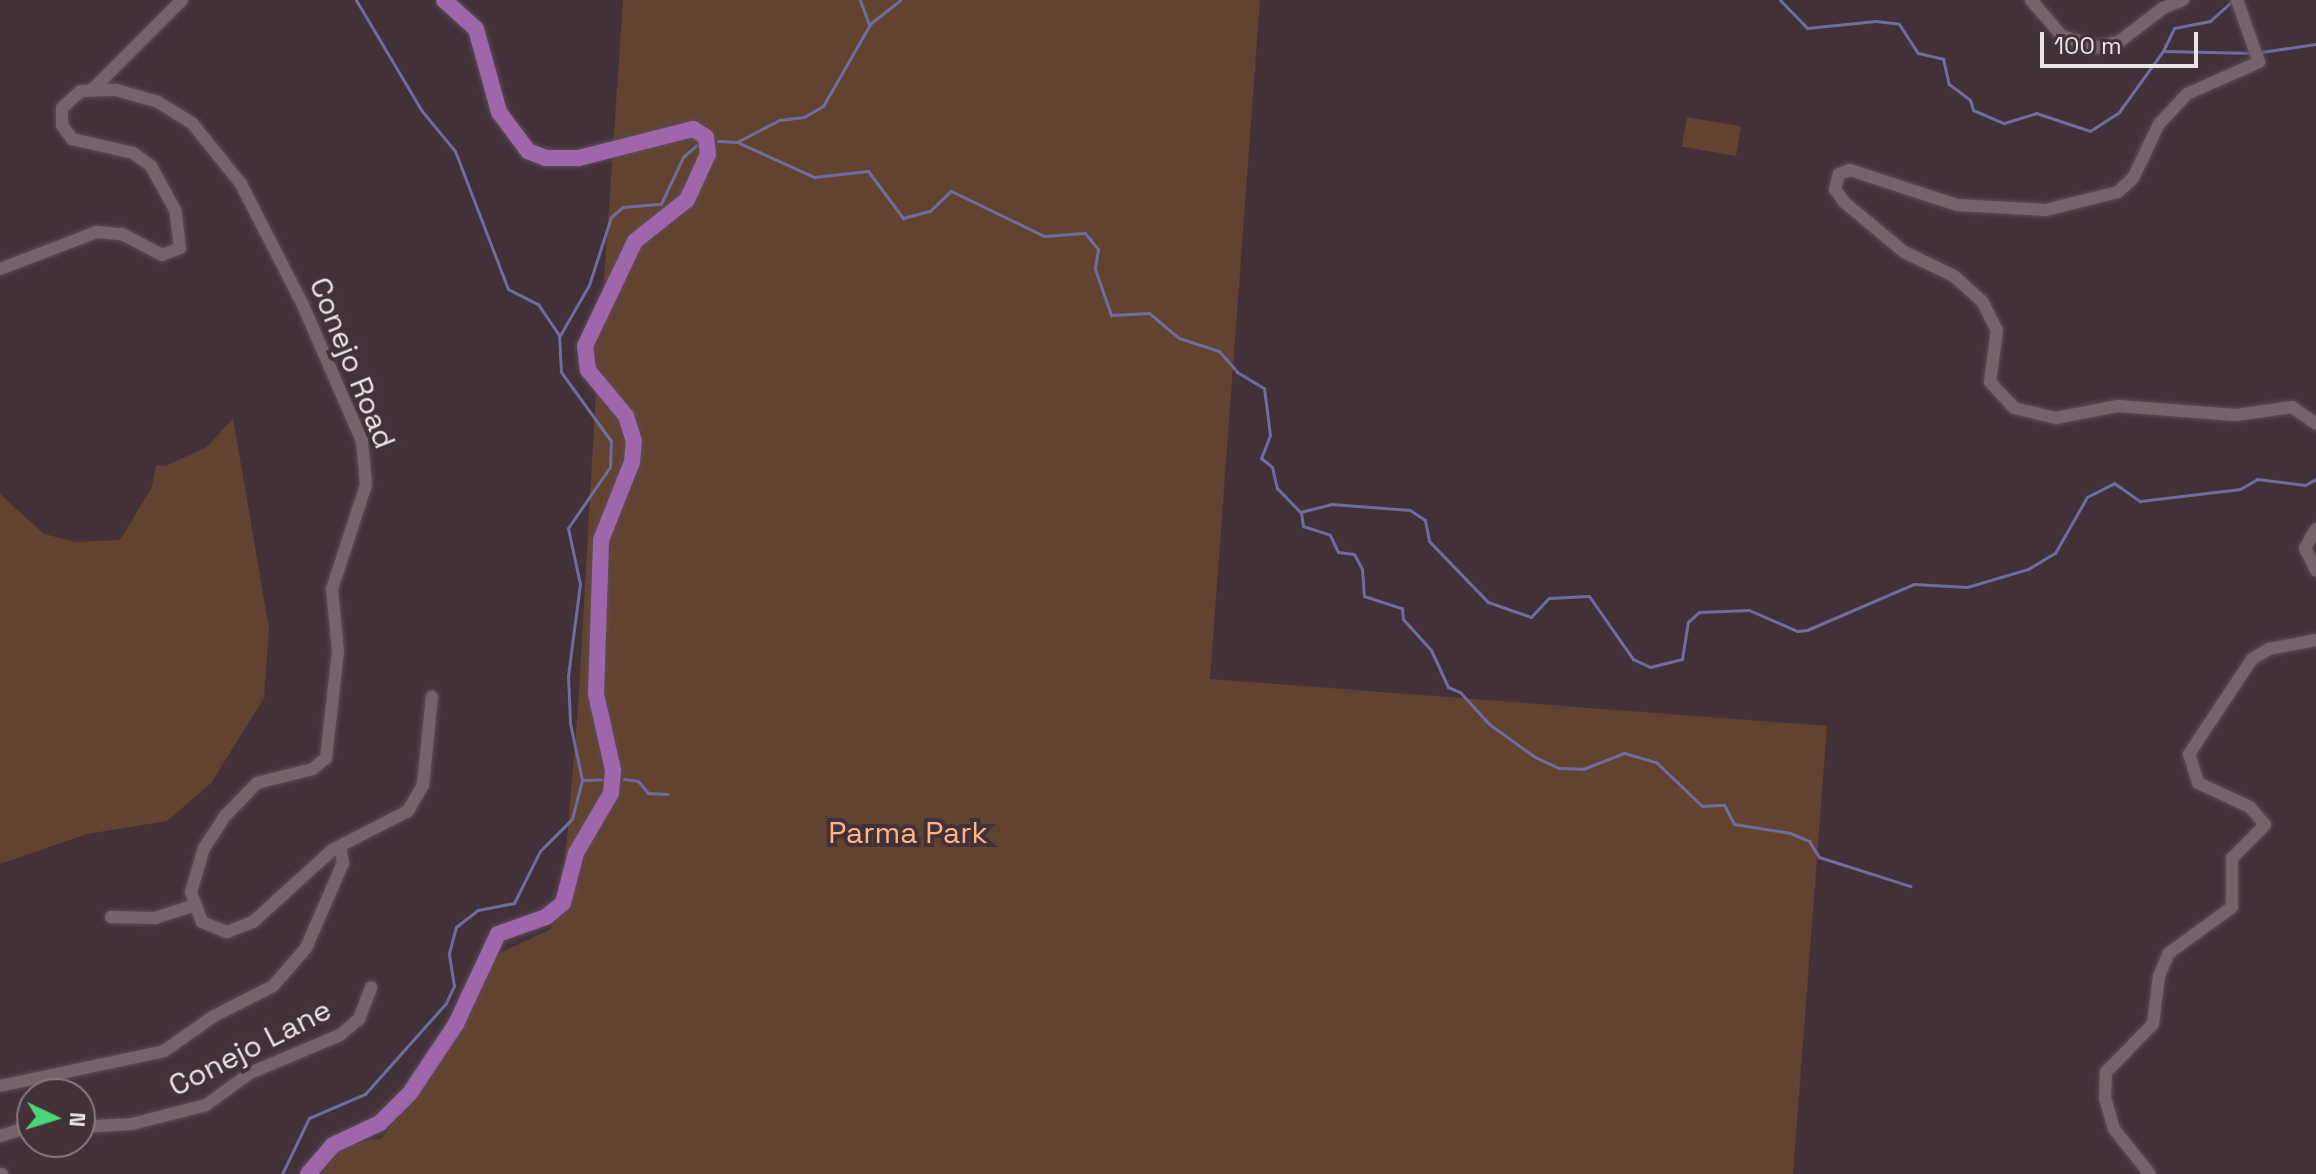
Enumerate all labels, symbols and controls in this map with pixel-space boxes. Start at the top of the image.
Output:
scale bar [2044,16,2202,66]
text: 100 m [2054,30,2122,61]
street label: Conejo Road [301,272,403,454]
park label: Parma Park [828,815,988,851]
street label: Conejo Lane [163,992,337,1104]
north arrow [16,1078,96,1158]
text: N [63,1111,92,1128]

